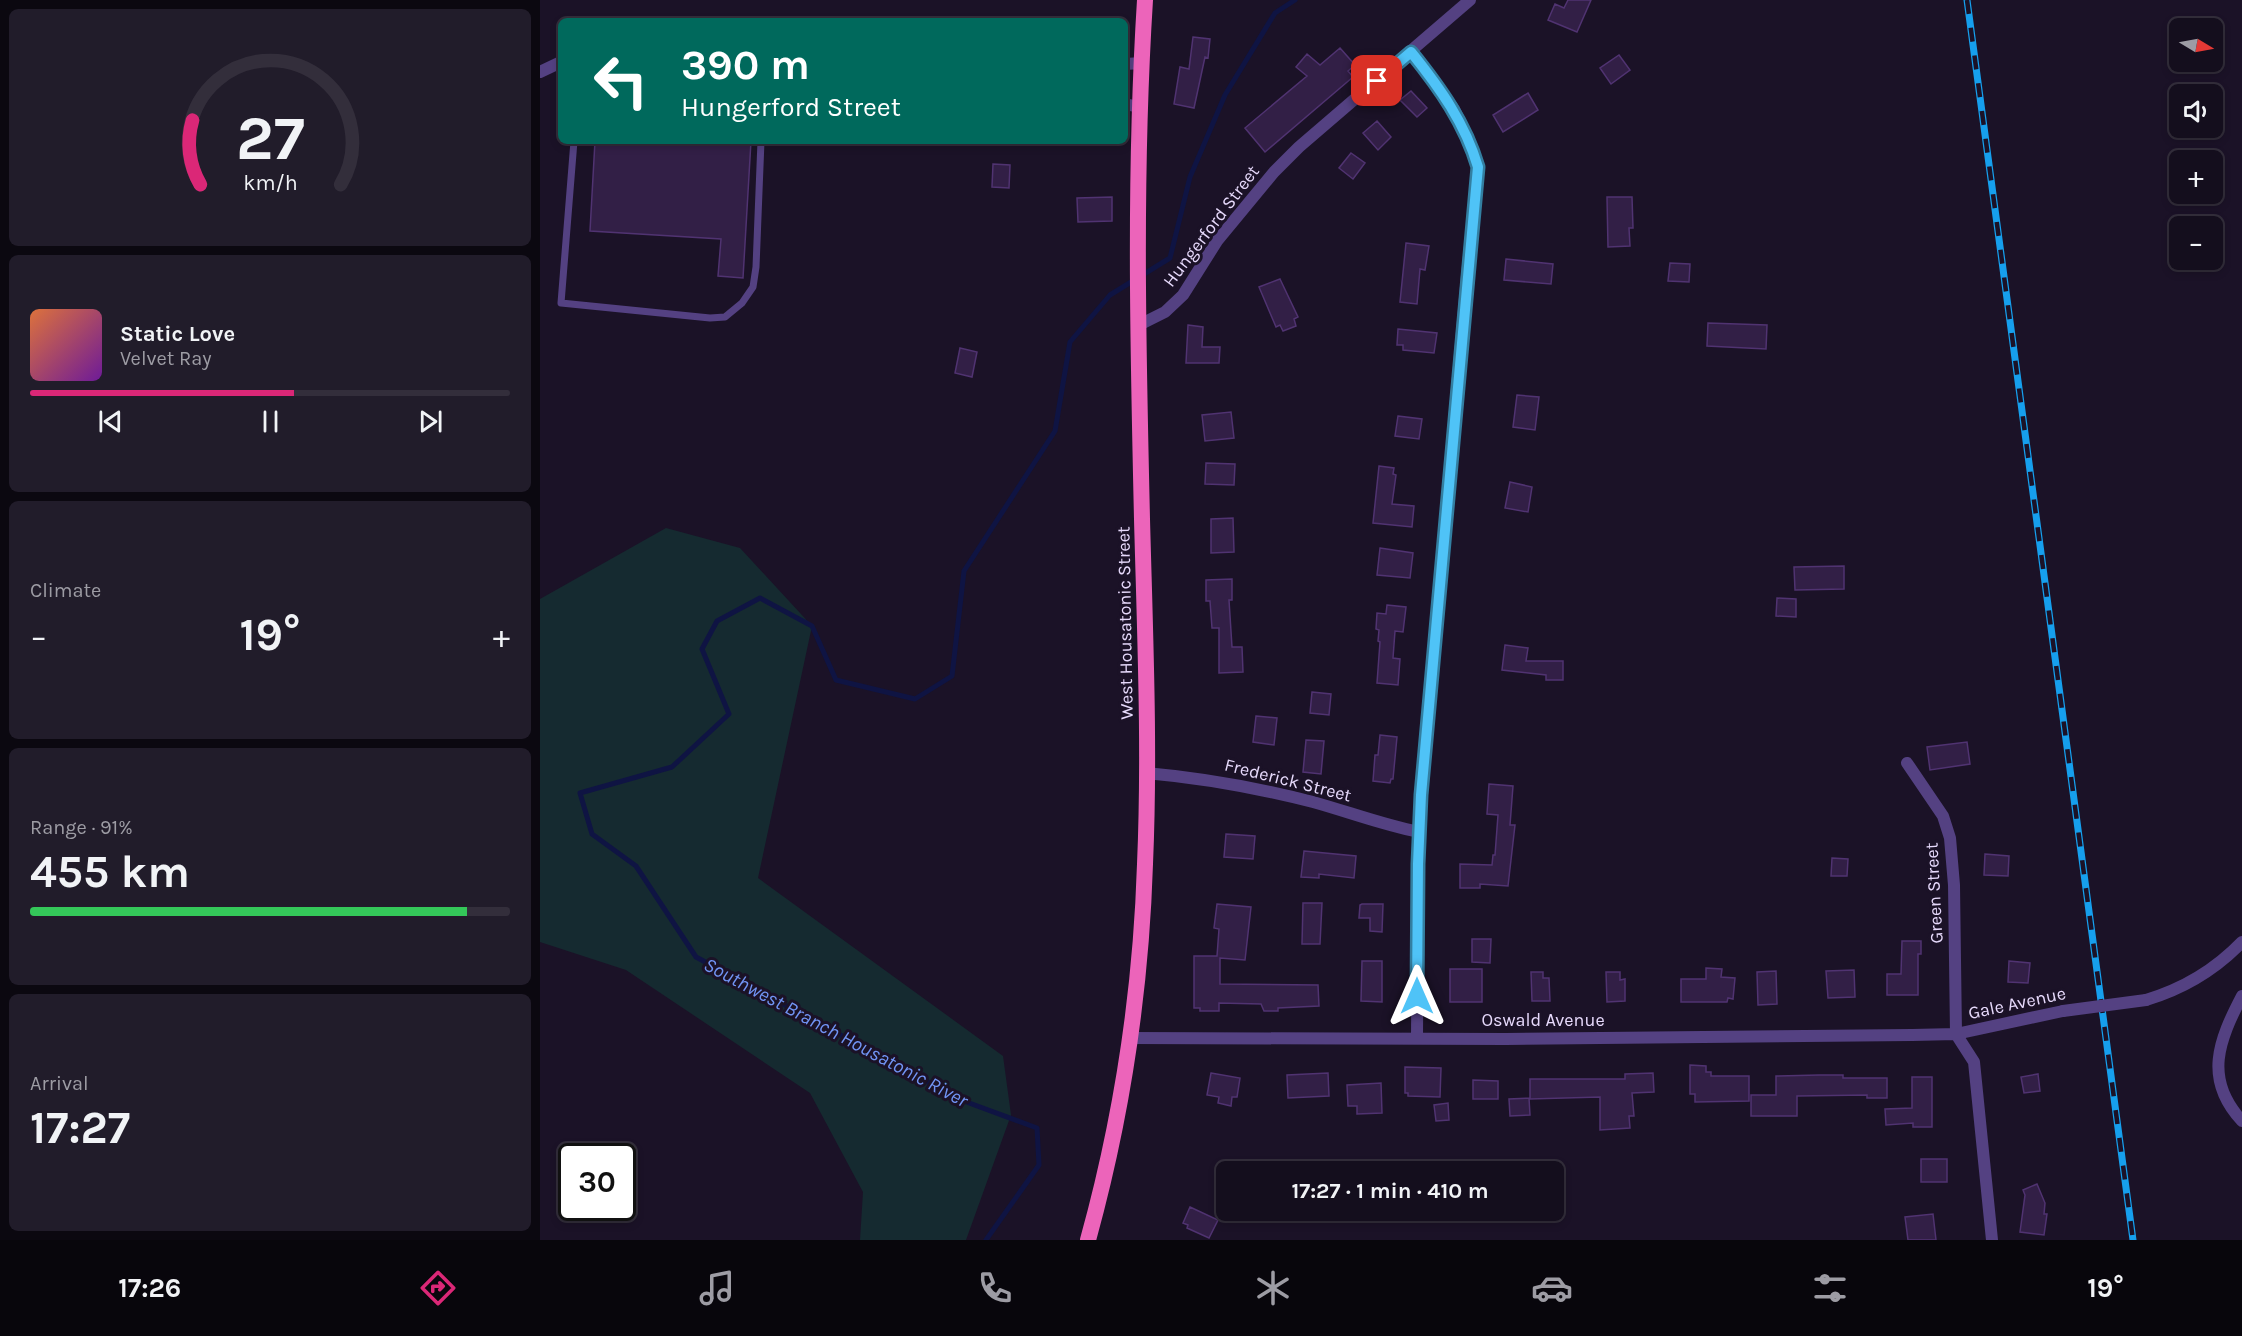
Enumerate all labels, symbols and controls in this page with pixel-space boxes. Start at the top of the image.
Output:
north arrow [2169,18,2223,72]
map controls [2169,18,2223,270]
text: 390 m [681,40,810,90]
icon: left [582,42,660,120]
pin [1351,55,1402,106]
icon: arrive [1360,64,1393,97]
button: sound [2169,84,2223,138]
text: Hungerford Street [681,91,901,123]
text: 27 [236,102,304,175]
button: + [2169,150,2223,204]
street label: Hungerford Street [1158,161,1264,291]
text: km/h [243,170,297,195]
button: − [2169,216,2223,270]
text: Static Love [120,321,235,347]
text: Velvet Ray [120,347,212,370]
icon: previous [94,405,127,438]
icon: pause [254,405,287,438]
icon: next [414,405,447,438]
street label: West Housatonic Street [1112,526,1138,720]
text: Climate [30,579,101,602]
text: 19° [240,609,300,661]
text: − [30,617,47,655]
text: + [493,617,510,655]
street label: Frederick Street [1222,754,1354,806]
text: Range · 91% [30,816,133,839]
street label: Green Street [1920,842,1948,944]
text: 455 km [30,846,190,898]
water label: Southwest Branch Housatonic River [700,953,973,1113]
position arrow [1385,964,1449,1028]
street label: Gale Avenue [1966,982,2068,1024]
street label: Oswald Avenue [1481,1009,1605,1031]
text: Arrival [30,1072,89,1095]
text: 17:27 [30,1102,130,1154]
speed limit sign: 30 [558,1143,636,1221]
text: 17:27 · 1 min · 410 m [1291,1178,1489,1204]
icon: directions [417,1267,459,1309]
icon: music [696,1267,738,1309]
icon: phone [974,1267,1016,1309]
icon: climate [1252,1267,1294,1309]
icon: car [1531,1267,1573,1309]
icon: filters [1809,1267,1851,1309]
text: 17:26 [118,1272,181,1304]
text: 19° [2087,1272,2124,1304]

